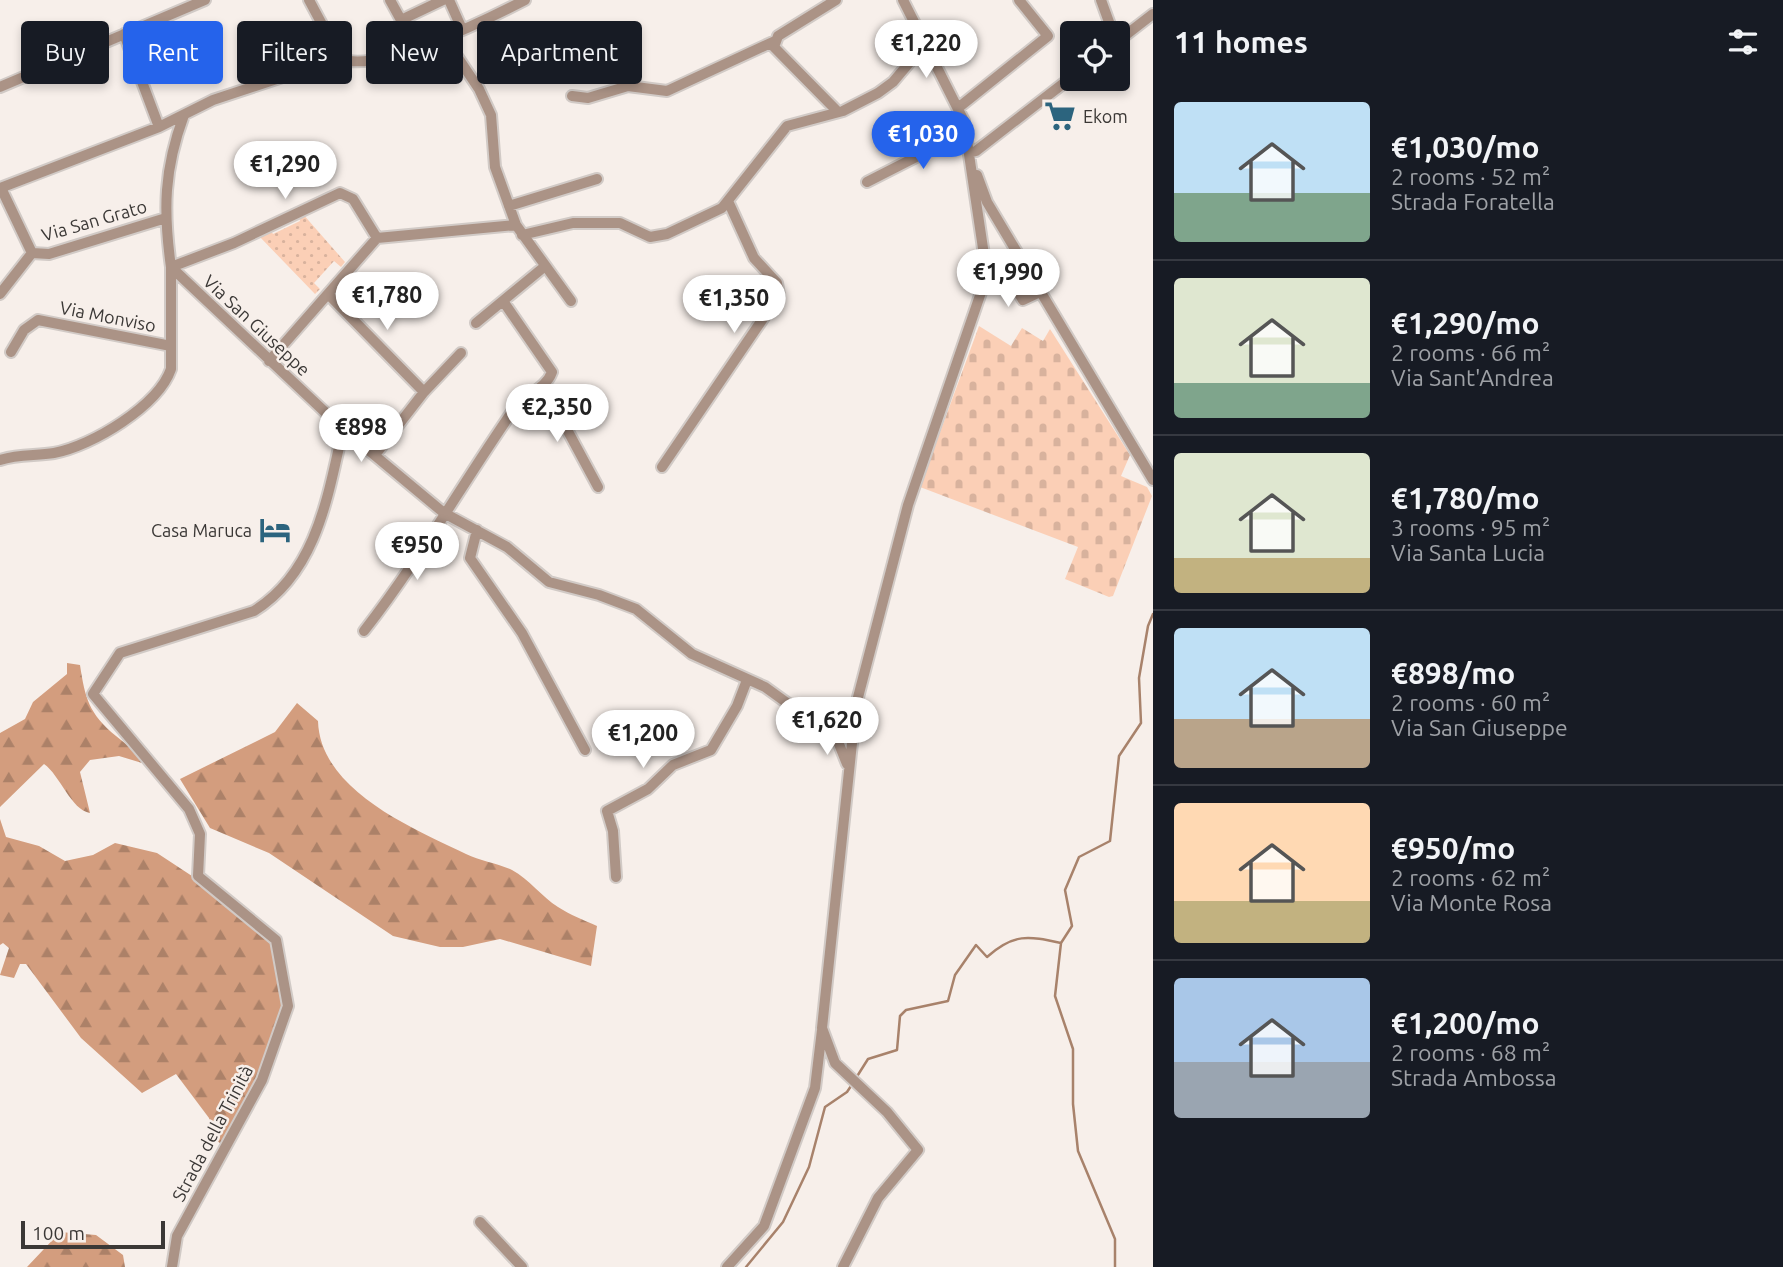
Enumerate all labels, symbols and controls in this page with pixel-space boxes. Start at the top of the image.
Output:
pin: €1,220 [869,20,983,80]
chip: Buy [21,21,109,84]
chip: Rent [123,21,223,84]
chip: Filters [237,21,352,84]
chip: New [366,21,463,84]
chip: Apartment [477,21,642,84]
map controls [1060,21,1130,91]
button: locate [1060,21,1130,91]
icon: filters [1724,23,1762,61]
text: 11 homes [1174,25,1308,59]
text: €1,220 [891,30,961,55]
supermarket icon: Ekom [1043,99,1077,133]
place label: Ekom [1083,106,1128,126]
pin: €1,030 [866,111,980,171]
text: €1,030 [888,121,958,146]
icon: home [1230,130,1314,214]
text: €1,030/mo [1391,130,1540,164]
pin: €1,290 [228,142,342,201]
text: €1,290 [250,151,320,176]
text: 2 rooms · 52 m² [1391,164,1550,189]
text: Strada Foratella [1391,189,1555,214]
street label: Via San Grato [39,195,149,245]
pin: €1,990 [951,250,1065,309]
text: €1,990 [973,259,1043,284]
street label: Via San Giuseppe [200,271,314,379]
pin: €1,780 [330,272,444,332]
pin: €1,350 [677,276,791,335]
text: €1,780 [352,282,422,307]
text: €1,350 [699,285,769,310]
street label: Via Monviso [58,297,158,335]
icon: home [1230,306,1314,390]
text: €1,290/mo [1391,306,1540,340]
text: 2 rooms · 66 m² [1391,340,1550,365]
text: Via Sant'Andrea [1391,365,1554,390]
pin: €2,350 [500,384,614,444]
text: €2,350 [522,394,592,419]
pin: €898 [320,405,402,464]
text: €898 [335,414,387,439]
icon: home [1230,481,1314,565]
text: €1,780/mo [1391,481,1540,515]
hotel icon: Casa Maruca [258,513,292,547]
text: 3 rooms · 95 m² [1391,515,1550,540]
place label: Casa Maruca [151,520,252,540]
pin: €950 [376,522,458,582]
text: €950 [391,532,443,557]
text: Via Santa Lucia [1391,540,1545,565]
icon: home [1230,656,1314,740]
text: €898/mo [1391,656,1515,690]
text: 2 rooms · 60 m² [1391,690,1550,715]
pin: €1,620 [770,698,884,757]
text: €1,620 [792,707,862,732]
pin: €1,200 [586,710,700,770]
text: Via San Giuseppe [1391,715,1568,740]
text: €1,200 [608,720,678,745]
icon: home [1230,831,1314,915]
text: €950/mo [1391,831,1515,865]
text: 2 rooms · 62 m² [1391,865,1550,890]
text: Via Monte Rosa [1391,890,1552,915]
icon: home [1230,1006,1314,1090]
text: €1,200/mo [1391,1006,1540,1040]
text: 2 rooms · 68 m² [1391,1040,1550,1065]
street label: Strada della Trinità [168,1062,256,1204]
text: Strada Ambossa [1391,1065,1557,1090]
scale bar [21,1218,164,1250]
text: 100 m [32,1222,85,1244]

